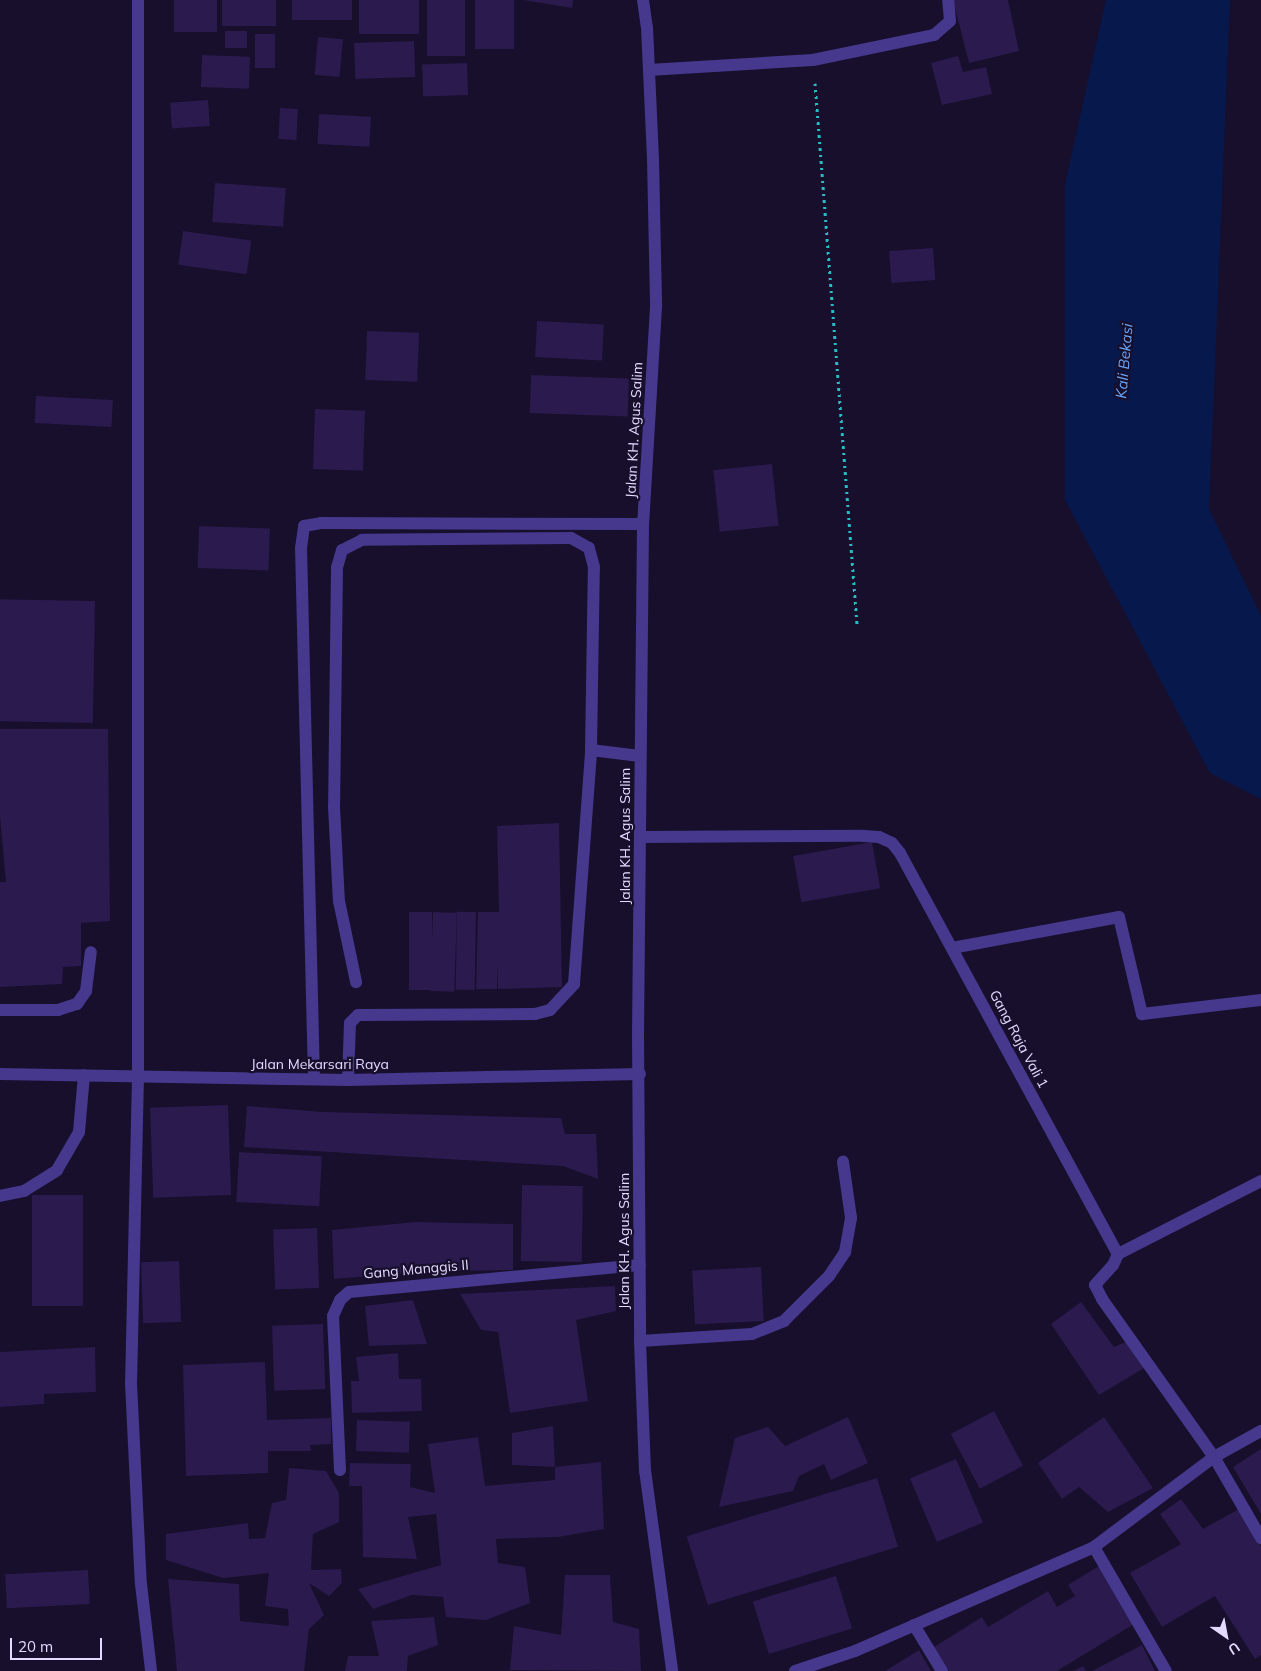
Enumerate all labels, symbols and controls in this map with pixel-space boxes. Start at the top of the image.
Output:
water label: Kali Bekasi [1112,323,1136,399]
street label: Jalan KH. Agus Salim [622,361,646,499]
street label: Jalan KH. Agus Salim [617,768,633,904]
street label: Gang Raja Vali 1 [986,987,1052,1091]
street label: Jalan Mekarsari Raya [251,1056,389,1072]
street label: Jalan KH. Agus Salim [616,1173,632,1309]
street label: Gang Manggis II [363,1256,469,1282]
north arrow [1201,1611,1251,1661]
scale bar [12,1628,105,1660]
text: 20 m [18,1637,53,1656]
text: U [1225,1638,1243,1659]

